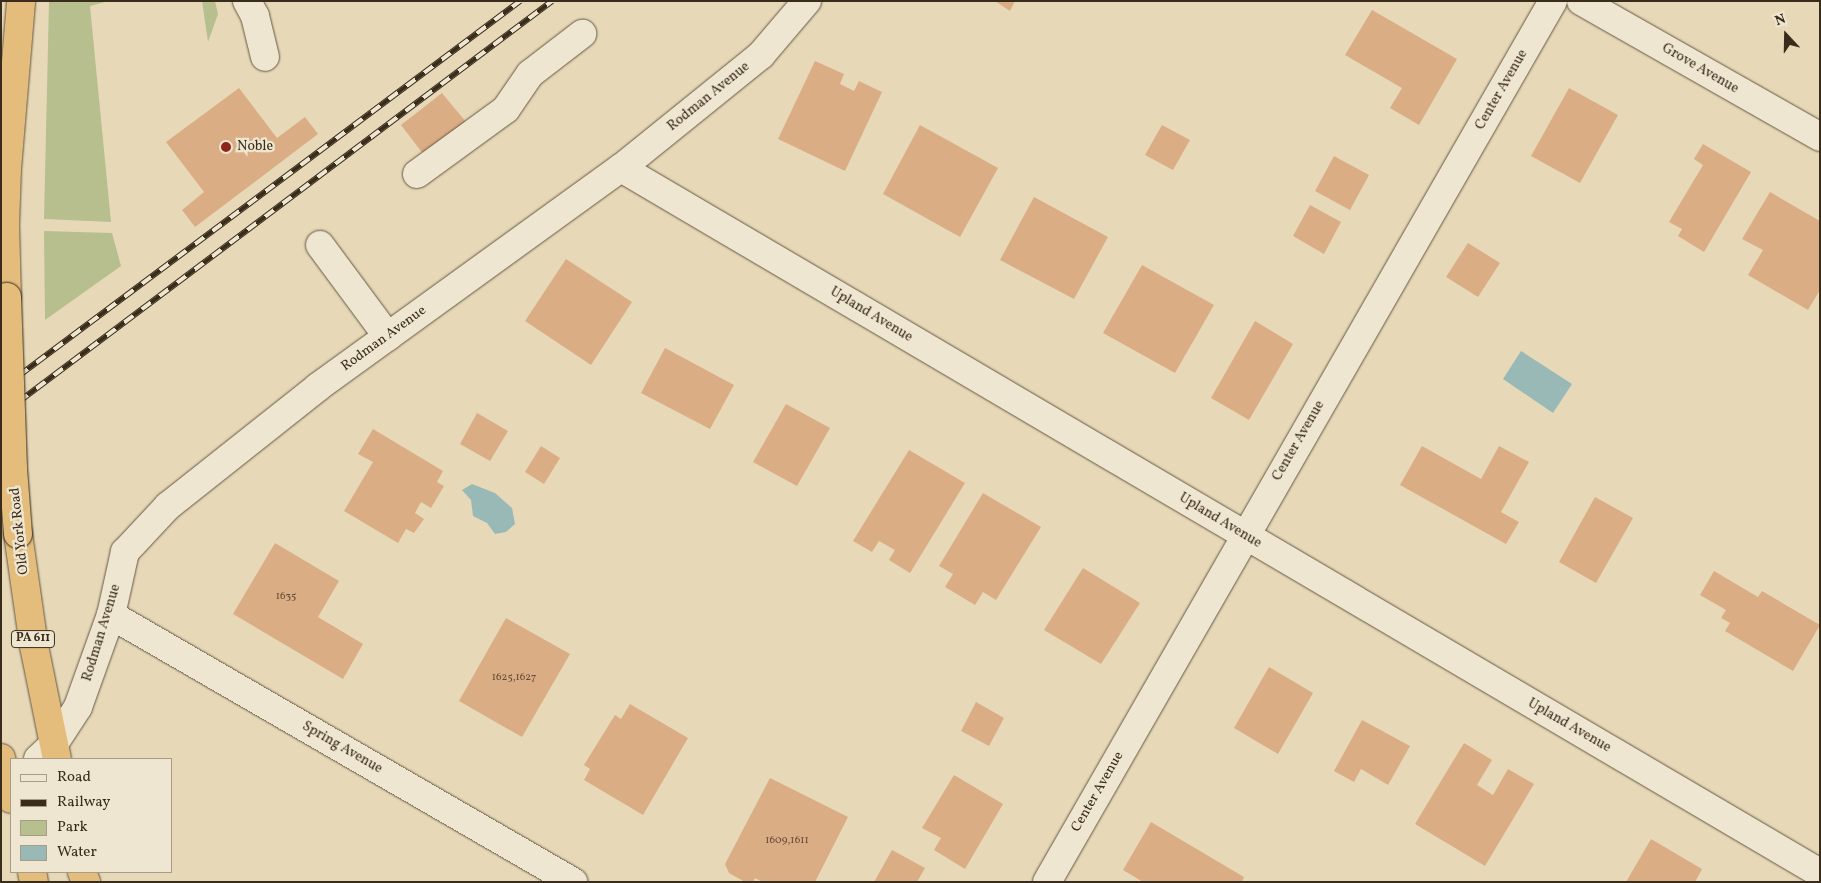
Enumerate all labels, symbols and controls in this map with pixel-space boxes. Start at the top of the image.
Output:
north arrow [1761,10,1811,60]
text: N [1772,10,1789,31]
street label: Grove Avenue [1659,40,1741,98]
street label: Center Avenue [1472,47,1532,133]
street label: Rodman Avenue [664,59,754,135]
place label: Noble [237,139,273,155]
marker: Noble [219,140,233,154]
street label: Upland Avenue [827,284,915,346]
street label: Rodman Avenue [338,303,430,375]
street label: Center Avenue [1269,398,1329,484]
street label: Old York Road [7,486,33,576]
street label: Upland Avenue [1176,490,1264,552]
street label: Rodman Avenue [79,582,125,684]
house number: 1635 [276,590,296,604]
road number: PA 611 [10,630,56,648]
house number: 1625,1627 [492,671,536,685]
street label: Upland Avenue [1524,695,1614,757]
street label: Spring Avenue [299,718,385,778]
street label: Center Avenue [1068,749,1128,835]
legend [10,758,172,873]
text: Road [57,767,91,788]
text: Railway [57,792,110,813]
text: Park [57,817,88,838]
house number: 1609,1611 [765,834,809,848]
text: Water [57,842,97,863]

